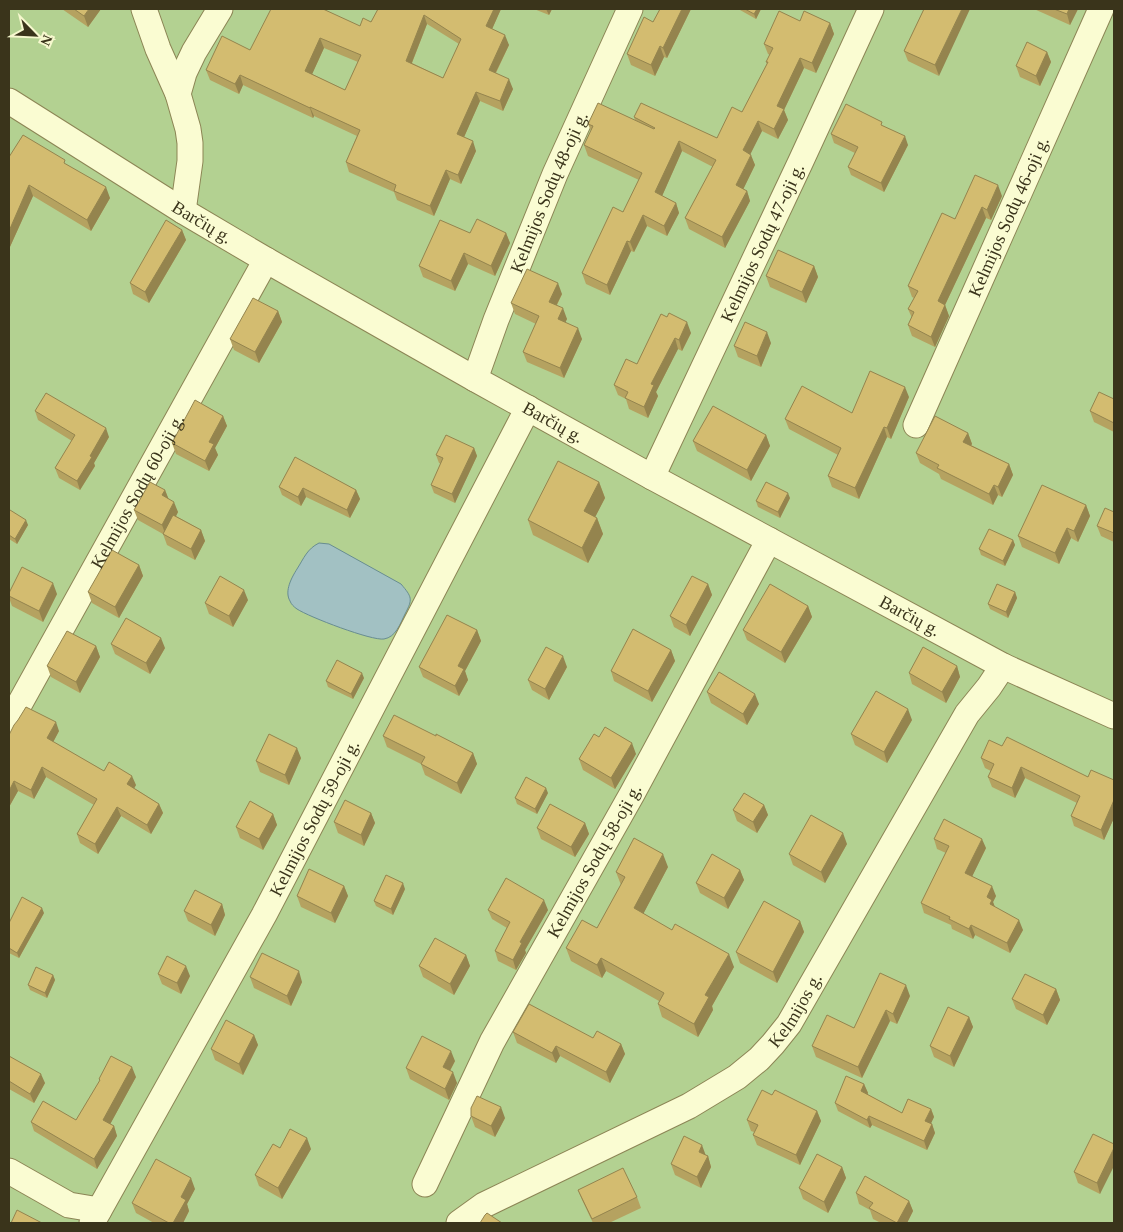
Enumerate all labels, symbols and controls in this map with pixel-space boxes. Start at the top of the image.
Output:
north arrow [10,10,60,60]
text: N [38,32,55,48]
street label: Kelmijos Sodų 48-oji g. [506,108,592,276]
street label: Kelmijos Sodų 46-oji g. [964,134,1053,300]
street label: Kelmijos Sodų 47-oji g. [716,160,808,325]
street label: Barčių g. [168,197,236,248]
street label: Barčių g. [519,397,587,447]
street label: Kelmijos Sodų 60-oji g. [87,411,188,572]
street label: Barčių g. [876,591,944,640]
street label: Kelmijos Sodų 59-oji g. [266,737,363,900]
street label: Kelmijos Sodų 58-oji g. [543,781,645,941]
street label: Kelmijos g. [764,970,826,1051]

